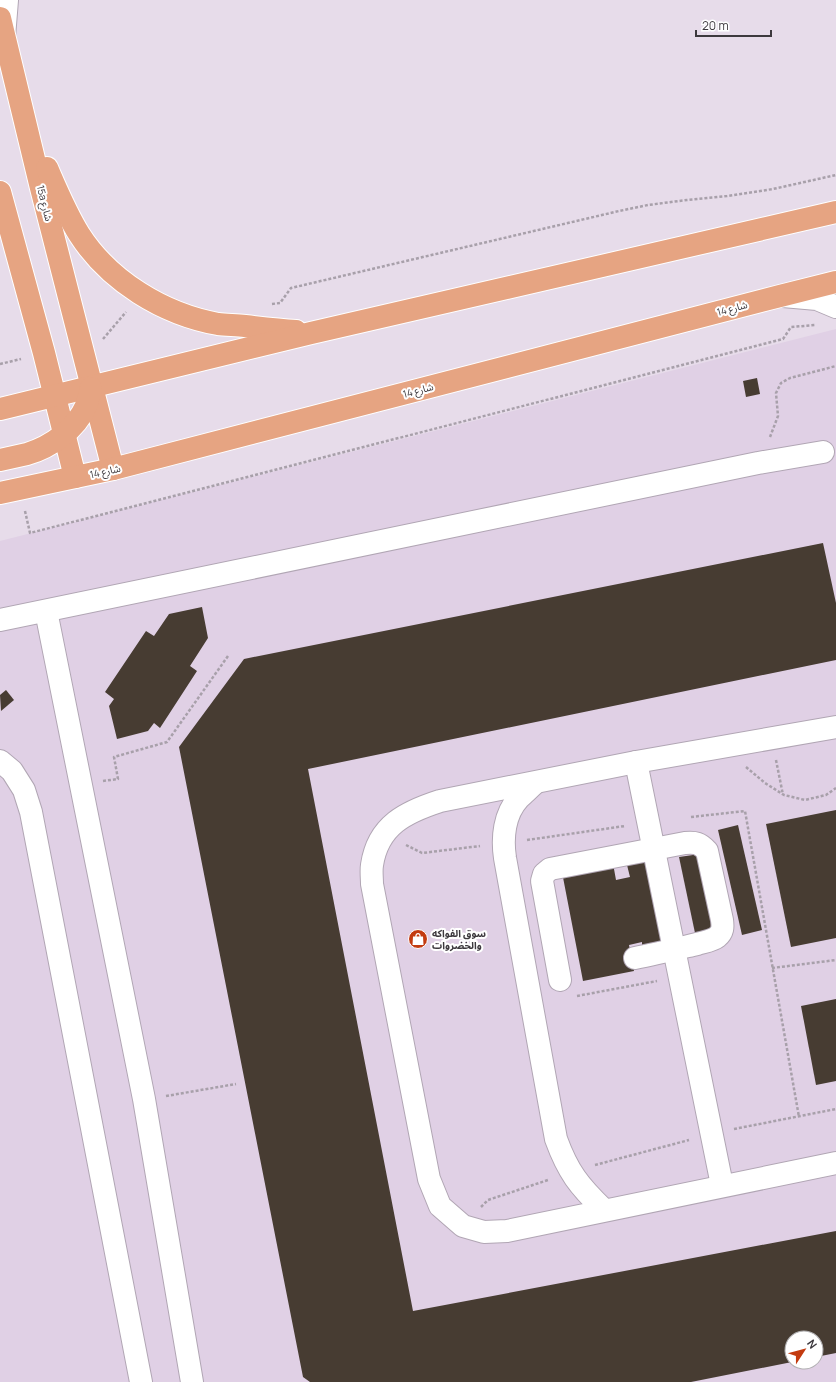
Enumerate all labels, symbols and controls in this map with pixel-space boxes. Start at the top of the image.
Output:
scale bar [696,12,771,38]
text: 20 m [702,17,729,34]
street label: 15a شارع [33,183,56,223]
street label: شارع 14 [715,297,749,320]
street label: شارع 14 [401,379,435,402]
street label: شارع 14 [88,461,122,482]
place label: سوق الفواكه والخضروات [432,926,486,952]
shop icon: سوق الفواكه والخضروات [407,928,429,950]
north arrow [784,1330,824,1370]
text: N [804,1336,821,1352]

